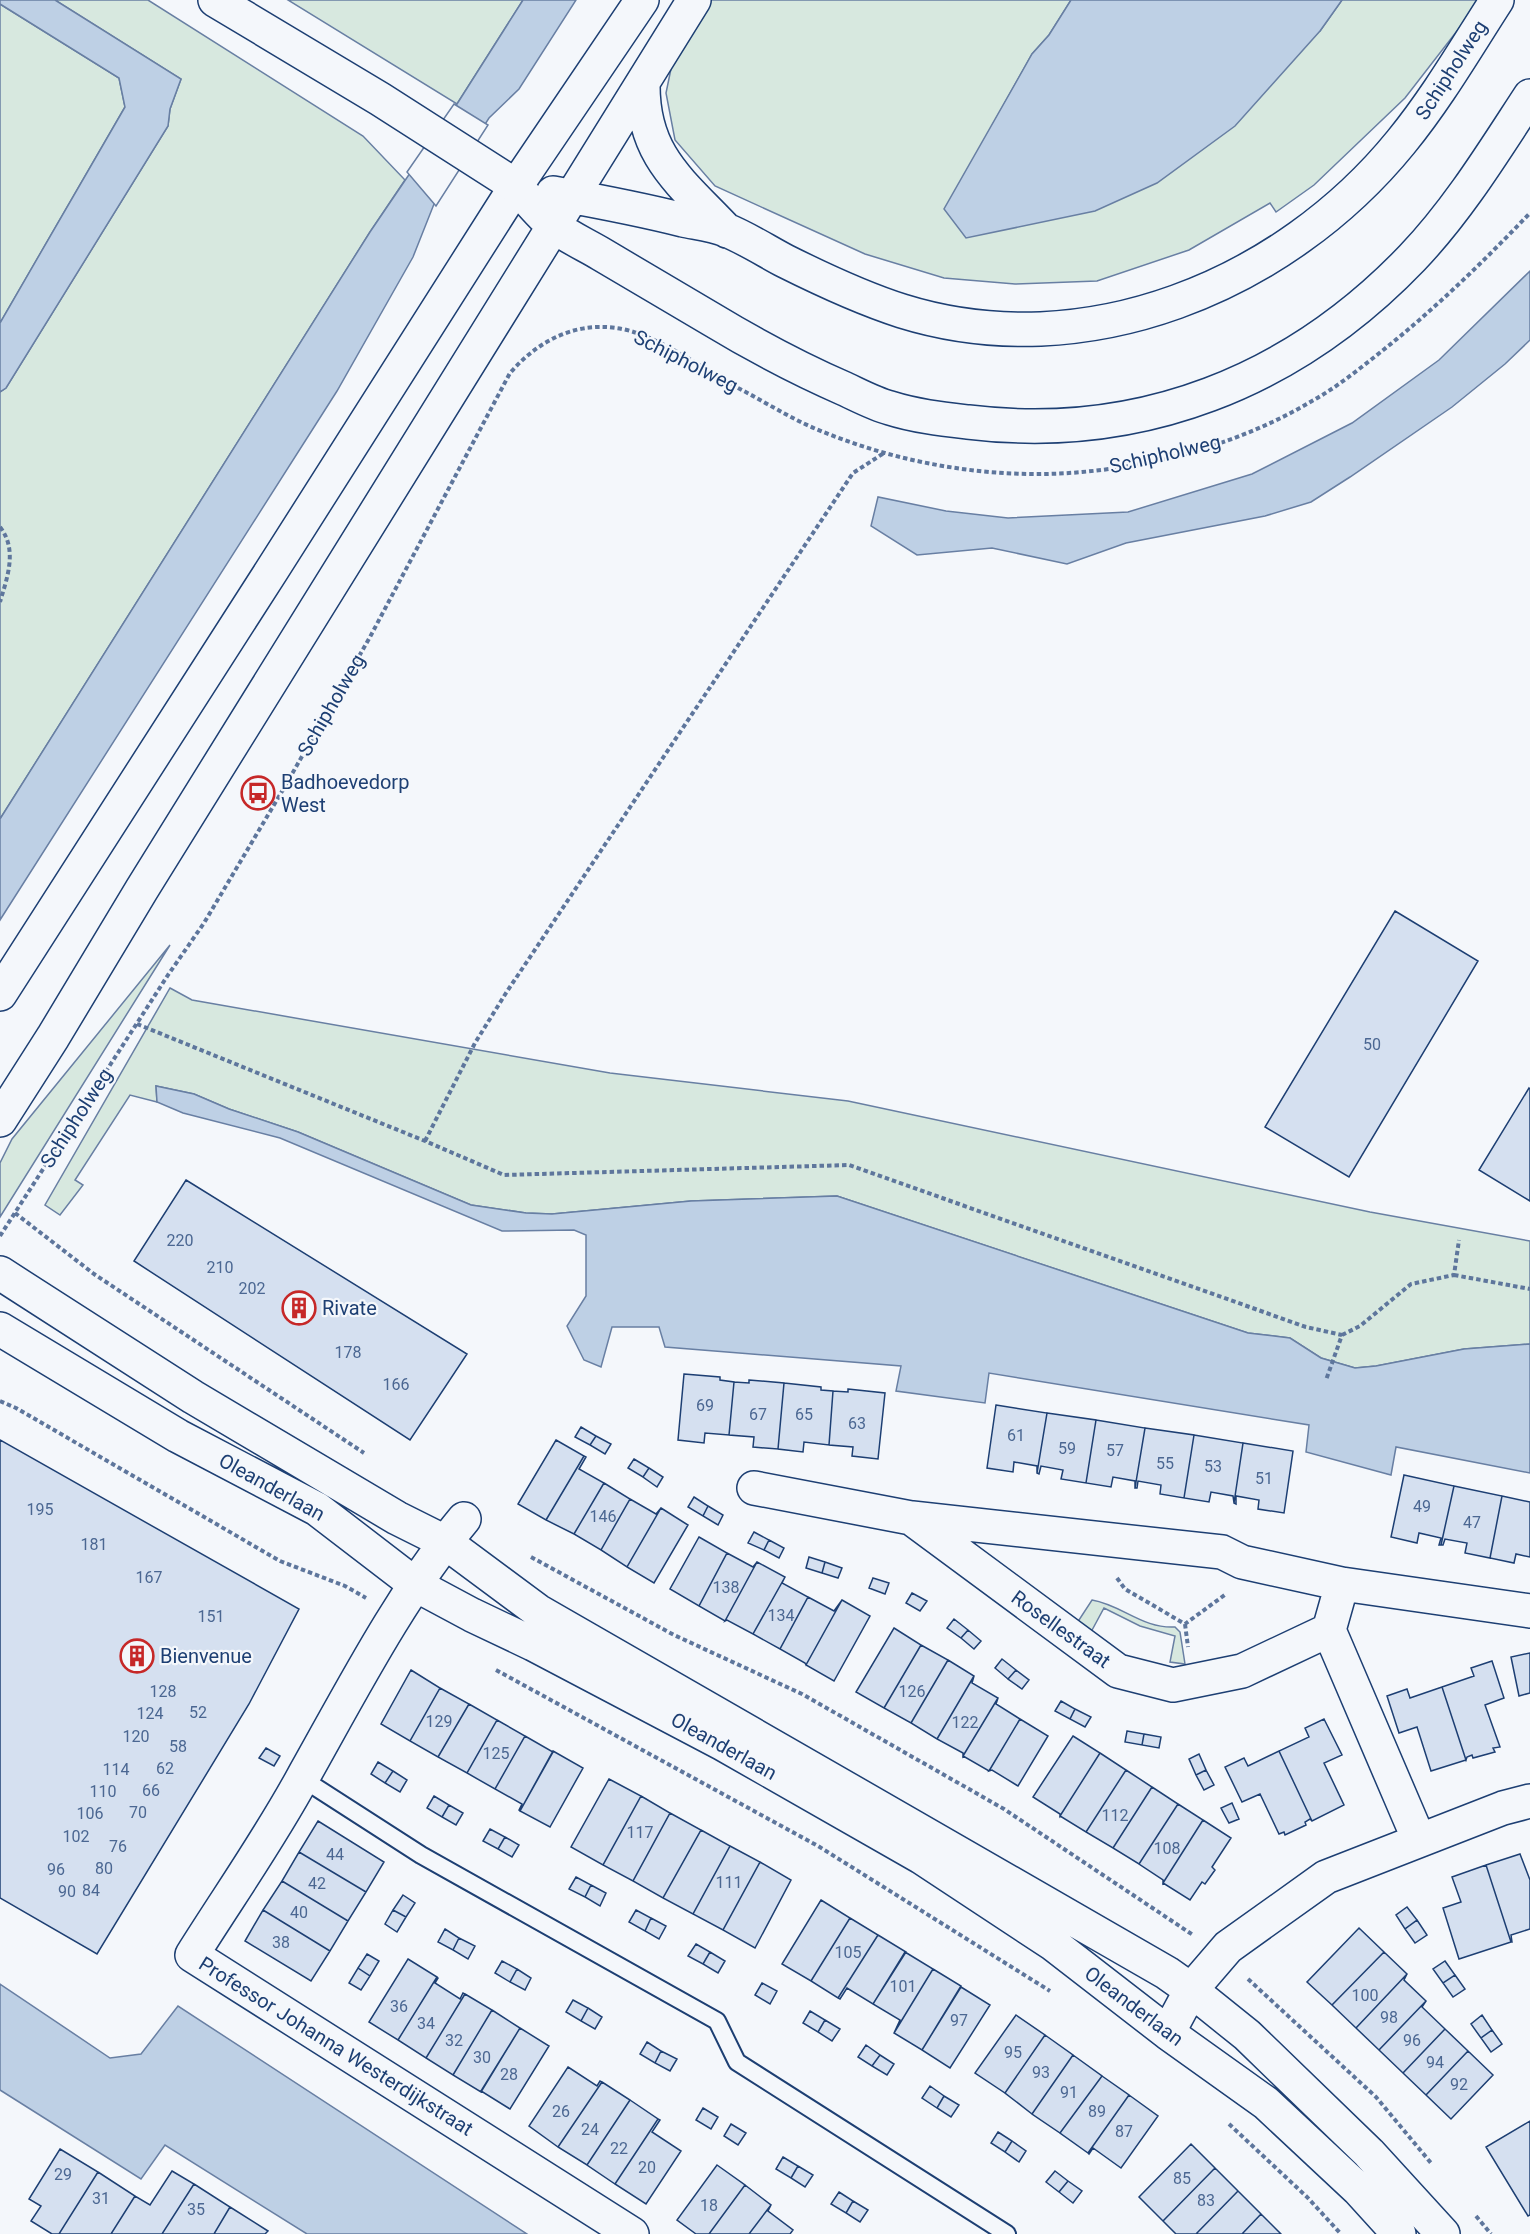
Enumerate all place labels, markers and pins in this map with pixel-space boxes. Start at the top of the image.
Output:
place label: Badhoevedorp West [281,770,409,817]
bus stop icon: Badhoevedorp West [240,775,276,811]
building icon: Rivate [281,1290,317,1326]
place label: Rivate [322,1296,377,1320]
building icon: Bienvenue [119,1638,155,1674]
place label: Bienvenue [160,1644,252,1668]

